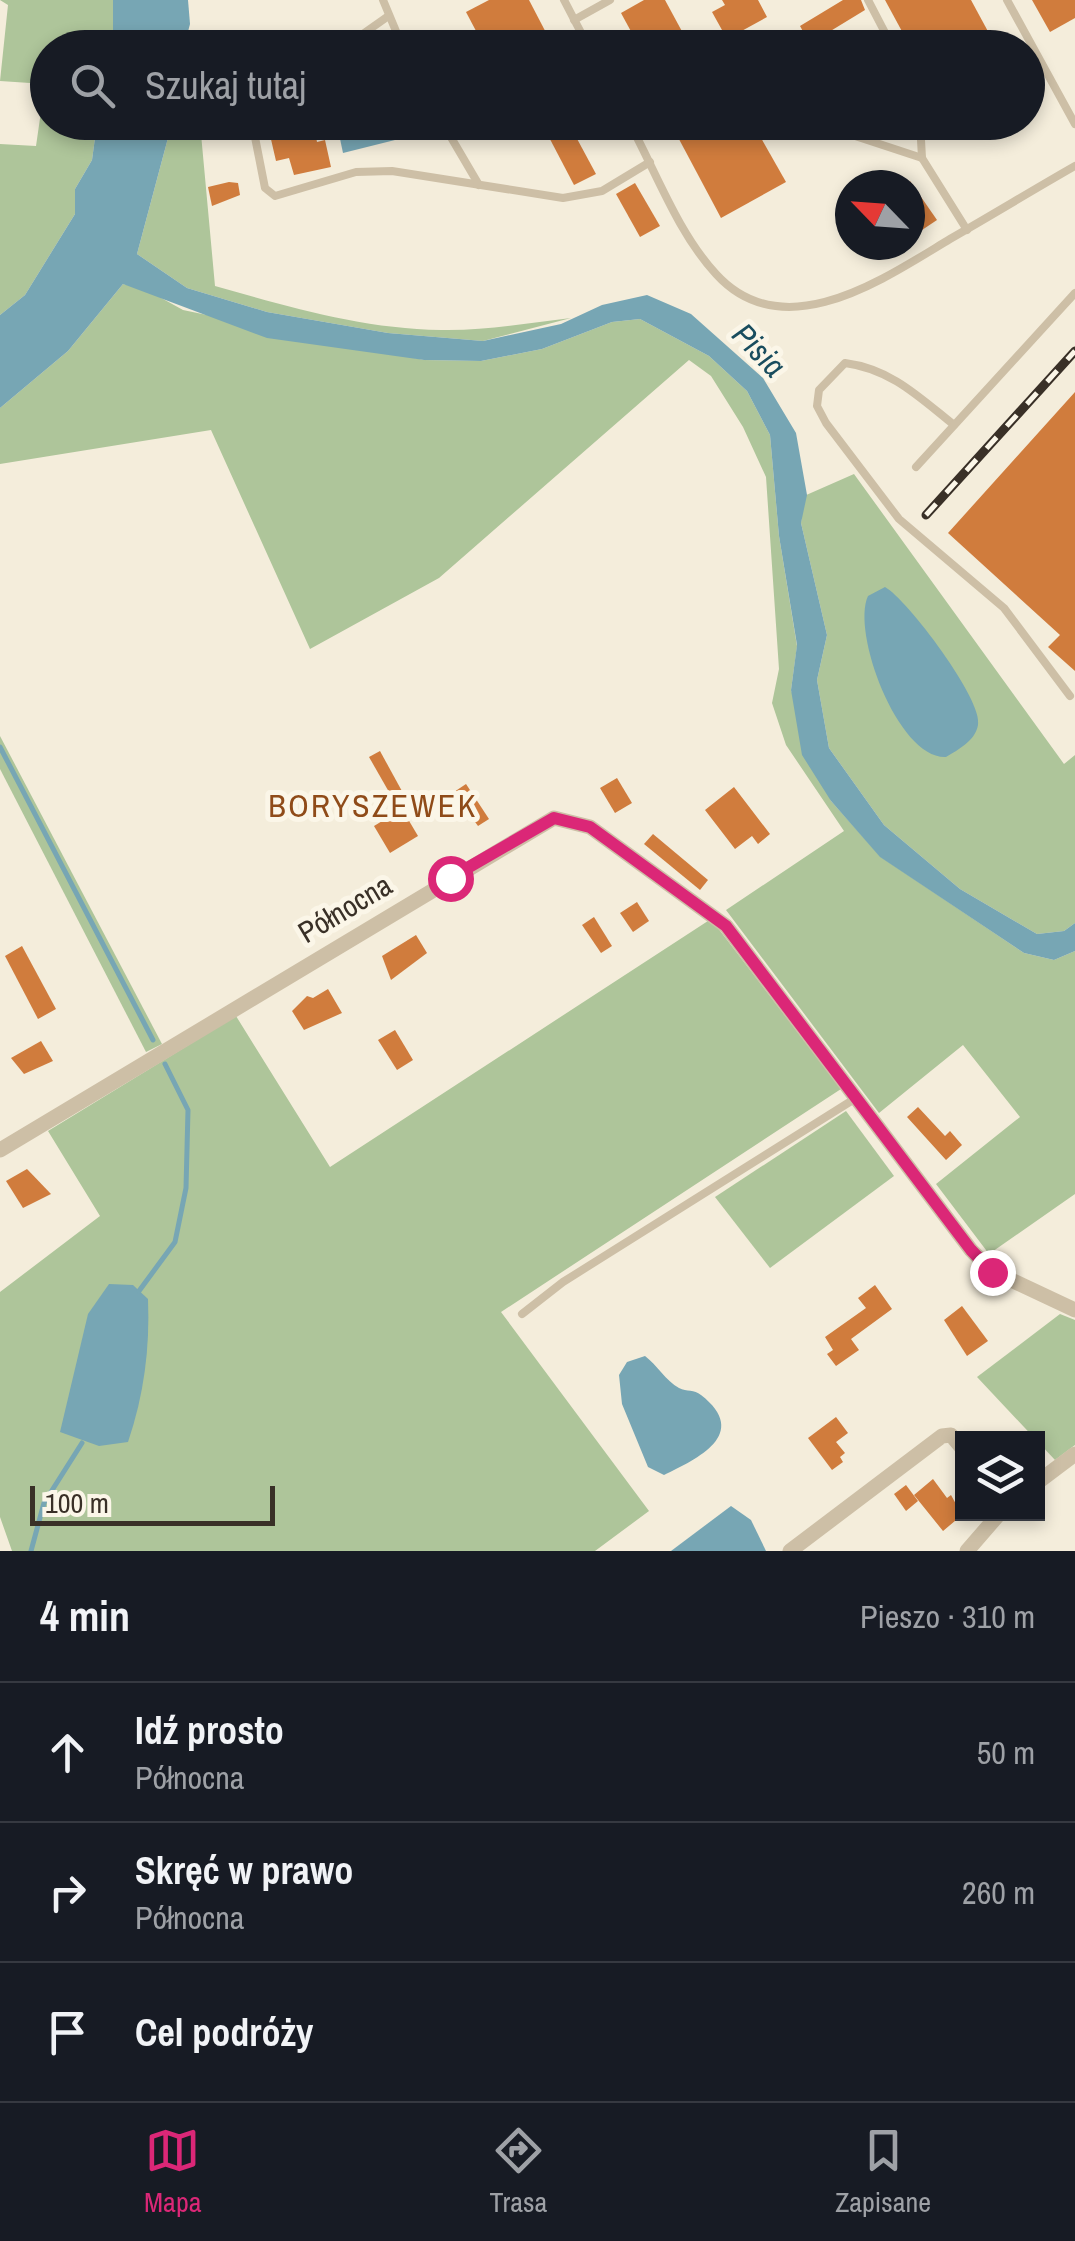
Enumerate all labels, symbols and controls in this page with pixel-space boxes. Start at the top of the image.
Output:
search box [30,30,1045,140]
icon: search [65,58,120,113]
text: Szukaj tutaj [145,60,306,111]
north arrow [835,170,925,260]
water label: Pisia [723,313,796,386]
district label: BORYSZEWEK [268,784,478,827]
route start [428,856,474,902]
street label: Północna [290,864,399,952]
route end [970,1250,1016,1296]
map controls [955,1431,1045,1521]
button: layers [955,1431,1045,1521]
scale bar [30,1481,275,1526]
text: 100 m [45,1484,109,1522]
text: 4 min [40,1588,130,1644]
text: Pieszo · 310 m [860,1595,1035,1638]
text: Idź prosto [135,1705,284,1756]
icon: ahead [40,1725,95,1780]
text: 50 m [977,1731,1035,1774]
text: Północna [135,1756,244,1799]
text: Skręć w prawo [135,1845,353,1896]
icon: right [40,1865,95,1920]
text: 260 m [962,1871,1035,1914]
text: Północna [135,1896,244,1939]
icon: arrive [40,2005,95,2060]
text: Cel podróży [135,2007,313,2058]
tab: Mapa [144,2123,201,2221]
tab: Trasa [489,2123,547,2221]
tab: Zapisane [835,2123,931,2221]

